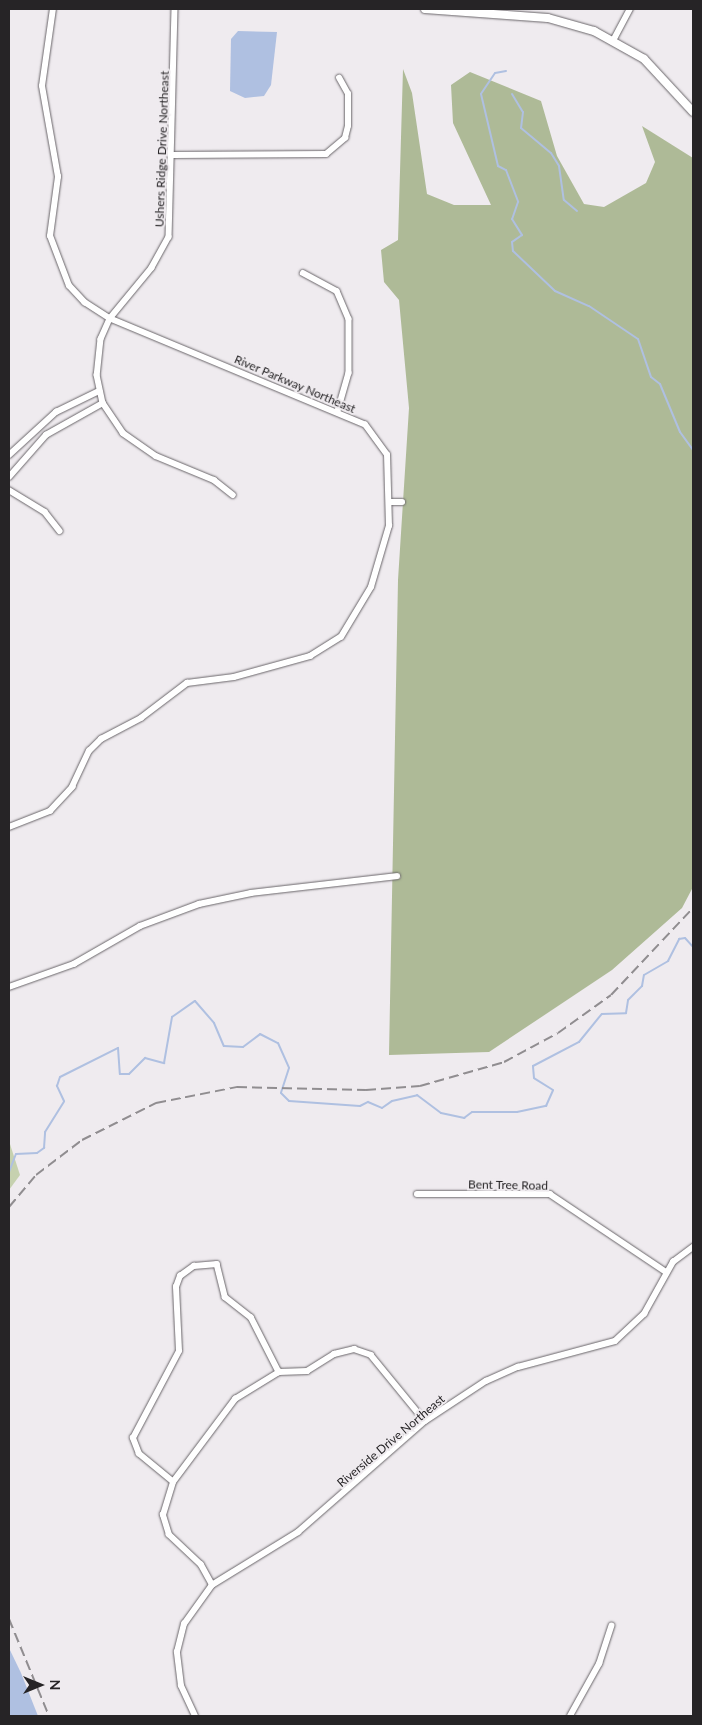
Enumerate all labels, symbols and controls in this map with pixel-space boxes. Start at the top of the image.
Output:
street label: Ushers Ridge Drive Northeast [152,71,172,227]
street label: River Parkway Northeast [232,352,358,416]
street label: Bent Tree Road [468,1177,548,1193]
street label: Riverside Drive Northeast [334,1392,448,1490]
north arrow [15,1660,65,1710]
text: N [47,1680,64,1690]

